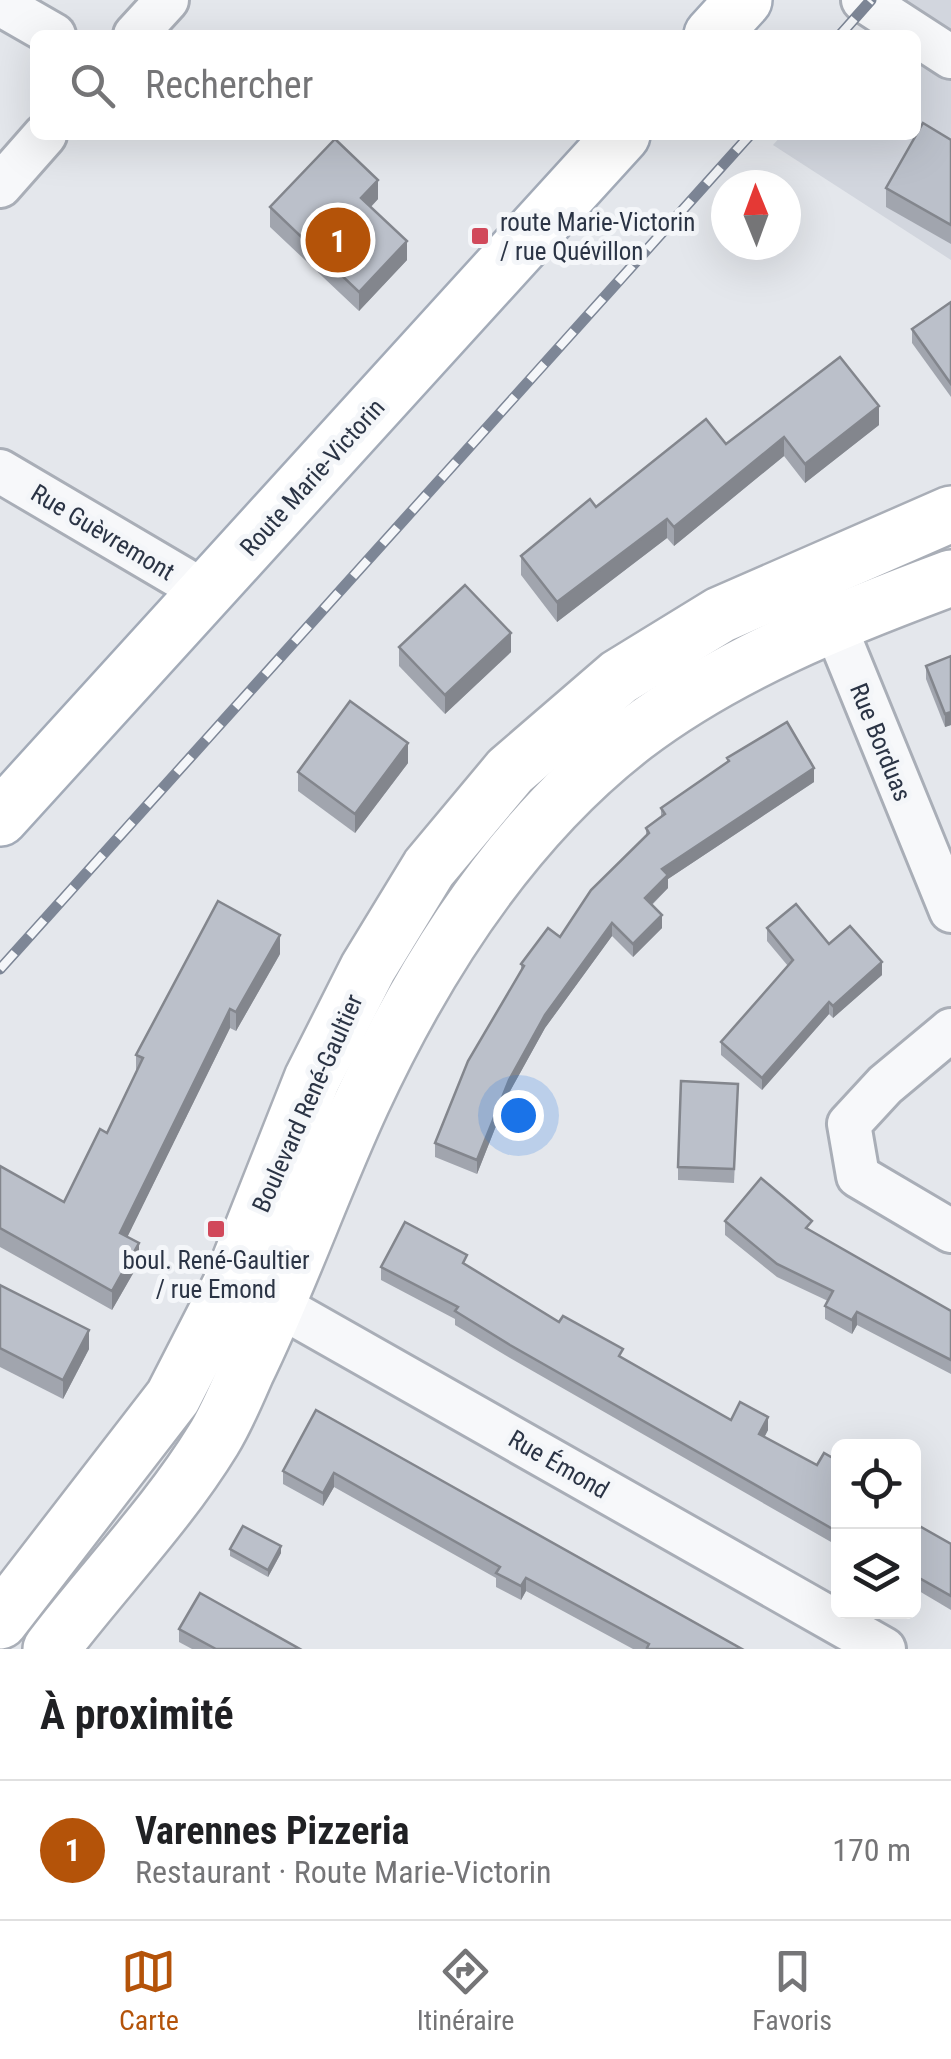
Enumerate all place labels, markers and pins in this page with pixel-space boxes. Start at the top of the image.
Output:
pin: 1 [306,202,370,278]
place label: route Marie-Victorin / rue Quévillon [500,208,695,266]
marker: route Marie-Victorin / rue Quévillon [469,225,491,247]
marker: boul. René-Gaultier / rue Emond [205,1218,227,1240]
place label: boul. René-Gaultier / rue Emond [122,1246,310,1304]

